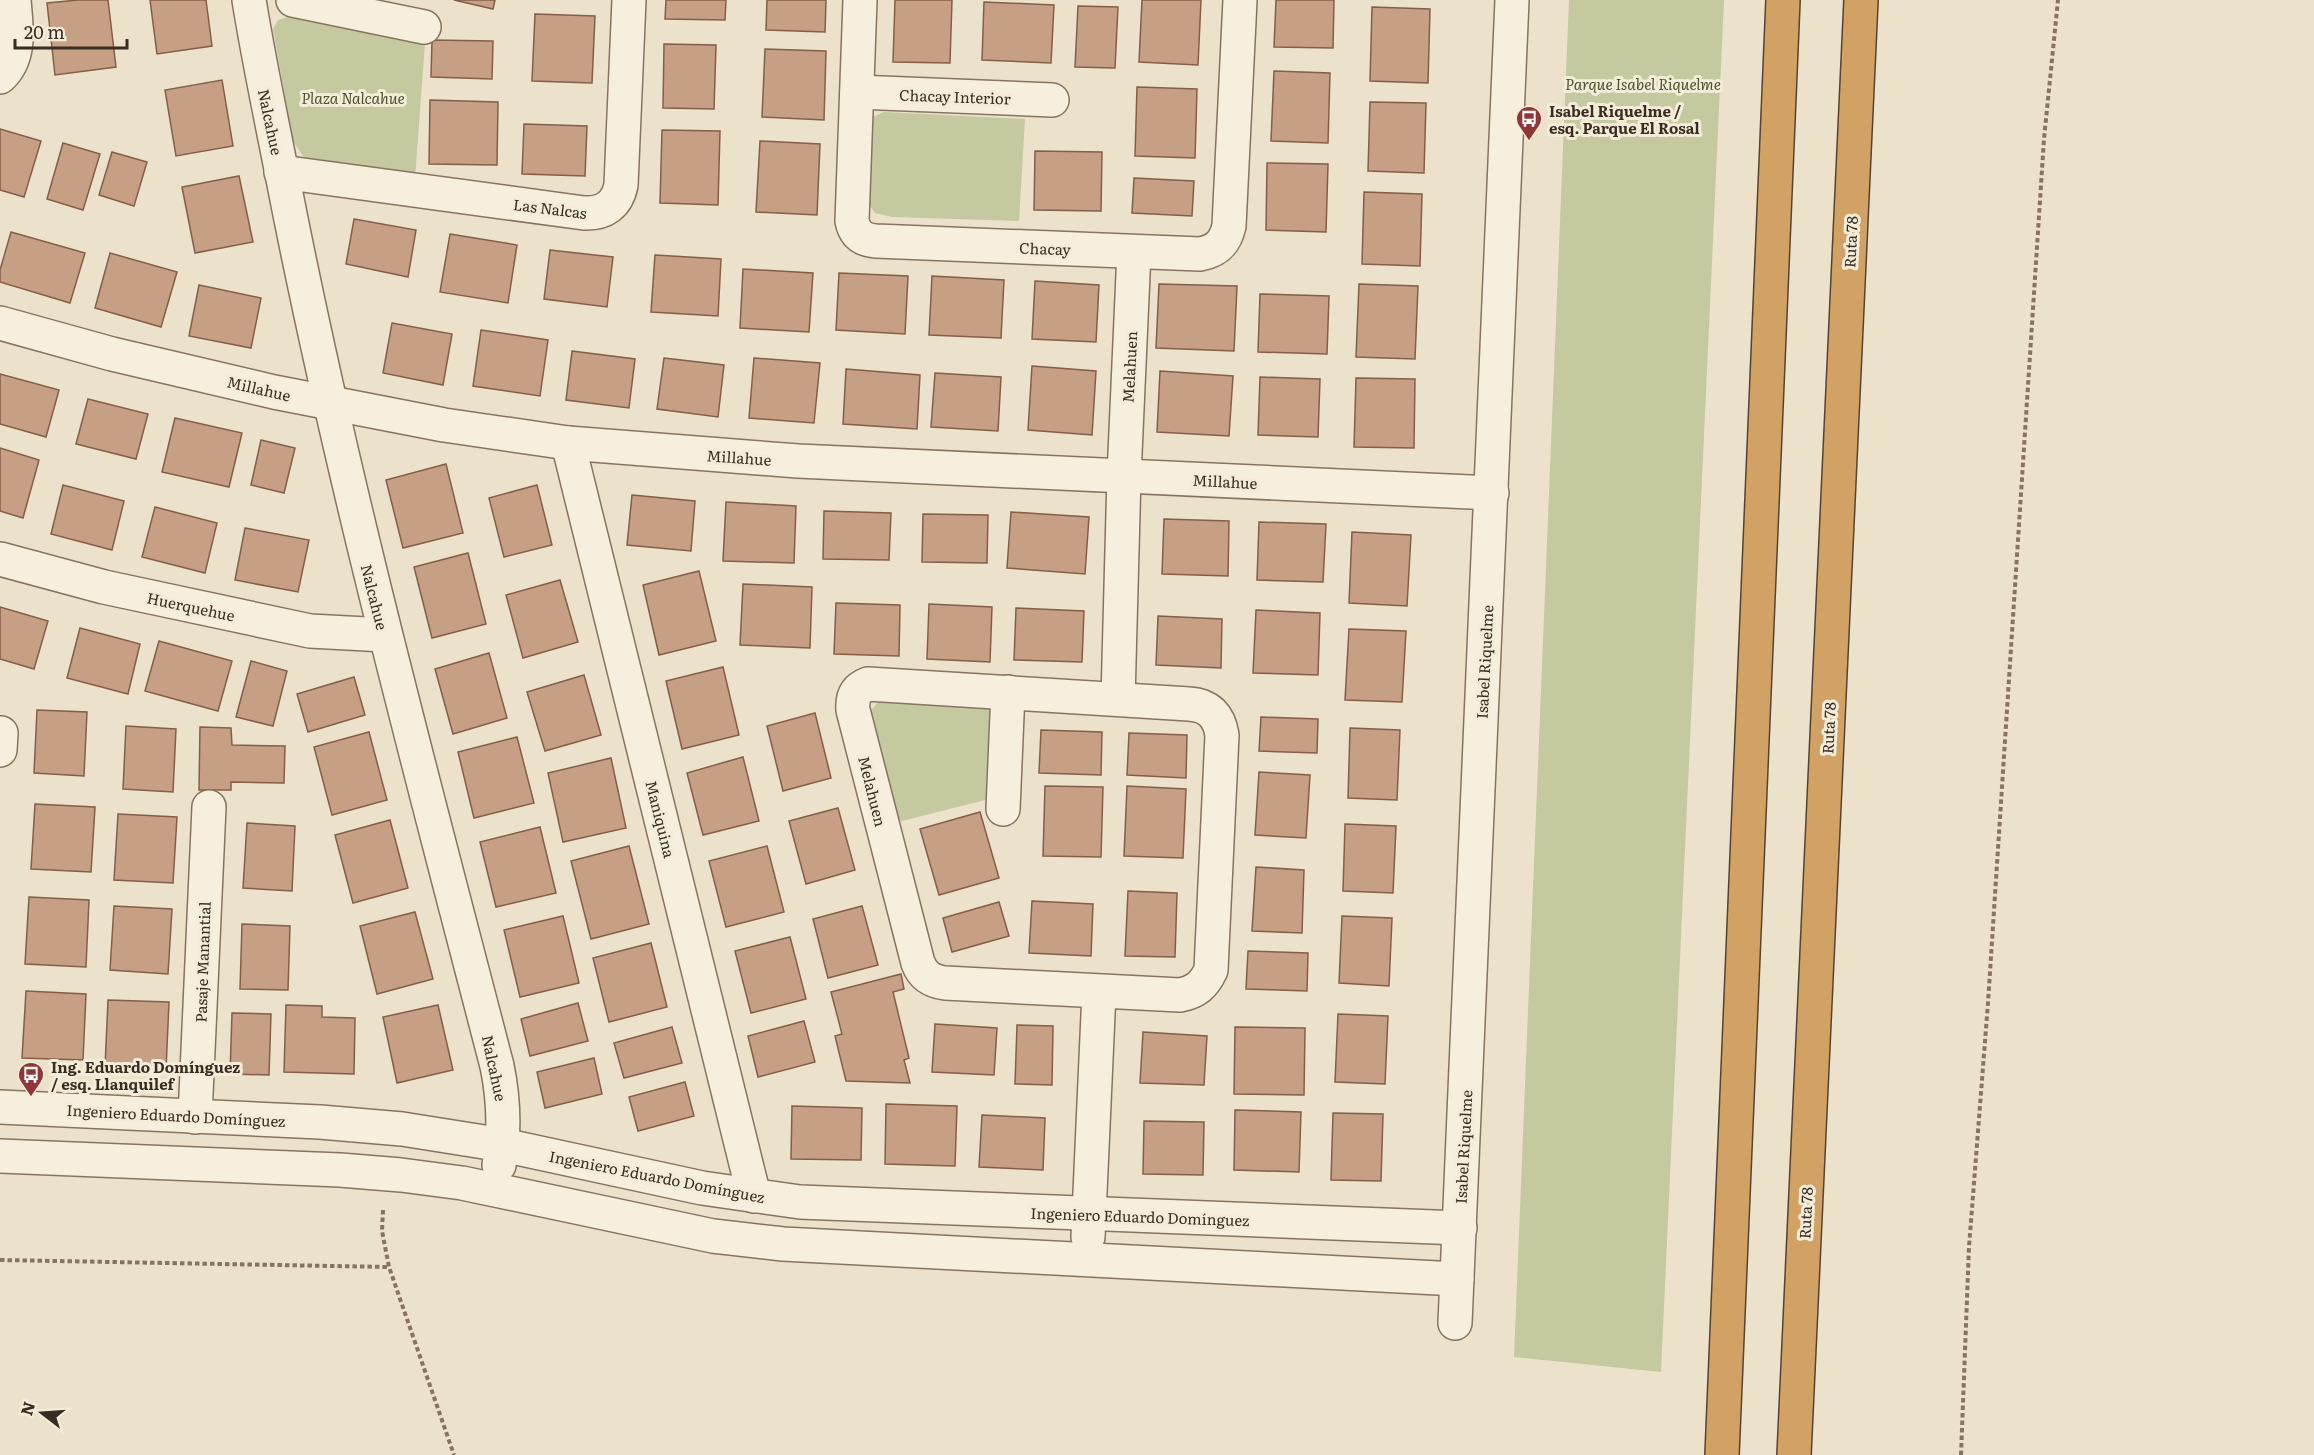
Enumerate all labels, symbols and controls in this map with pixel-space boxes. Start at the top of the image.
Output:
scale bar [15,12,128,50]
text: 20 m [24,18,65,45]
park label: Parque Isabel Riquelme [1565,72,1721,95]
street label: Chacay Interior [899,83,1011,109]
park label: Plaza Nalcahue [301,86,405,109]
street label: Nalcahue [253,87,289,157]
place label: Isabel Riquelme / esq. Parque El Rosal [1549,99,1700,139]
bus stop icon: Isabel Riquelme / esq. Parque El Rosal [1514,104,1544,142]
street label: Las Nalcas [512,192,588,224]
street label: Ruta 78 [1837,215,1863,269]
street label: Chacay [1019,236,1072,260]
street label: Melahuen [1116,330,1142,404]
street label: Millahue [225,369,293,407]
street label: Millahue [706,443,772,471]
street label: Millahue [1192,468,1258,494]
street label: Nalcahue [356,562,394,633]
street label: Huerquehue [145,585,237,627]
street label: Isabel Riquelme [1470,604,1498,720]
street label: Ruta 78 [1815,701,1841,755]
street label: Melahuen [853,753,893,829]
street label: Maniquina [640,778,682,861]
street label: Pasaje Manantial [188,901,216,1023]
street label: Nalcahue [477,1033,513,1103]
place label: Ing. Eduardo Domínguez / esq. Llanquilef [51,1055,240,1095]
bus stop icon: Ing. Eduardo Domínguez / esq. Llanquilef [16,1060,46,1098]
street label: Isabel Riquelme [1449,1089,1477,1205]
street label: Ingeniero Eduardo Domínguez [66,1098,286,1132]
street label: Ingeniero Eduardo Domínguez [547,1144,767,1208]
street label: Ruta 78 [1792,1186,1818,1240]
street label: Ingeniero Eduardo Domínguez [1030,1201,1250,1231]
north arrow [12,1383,72,1443]
text: N [13,1398,40,1418]

